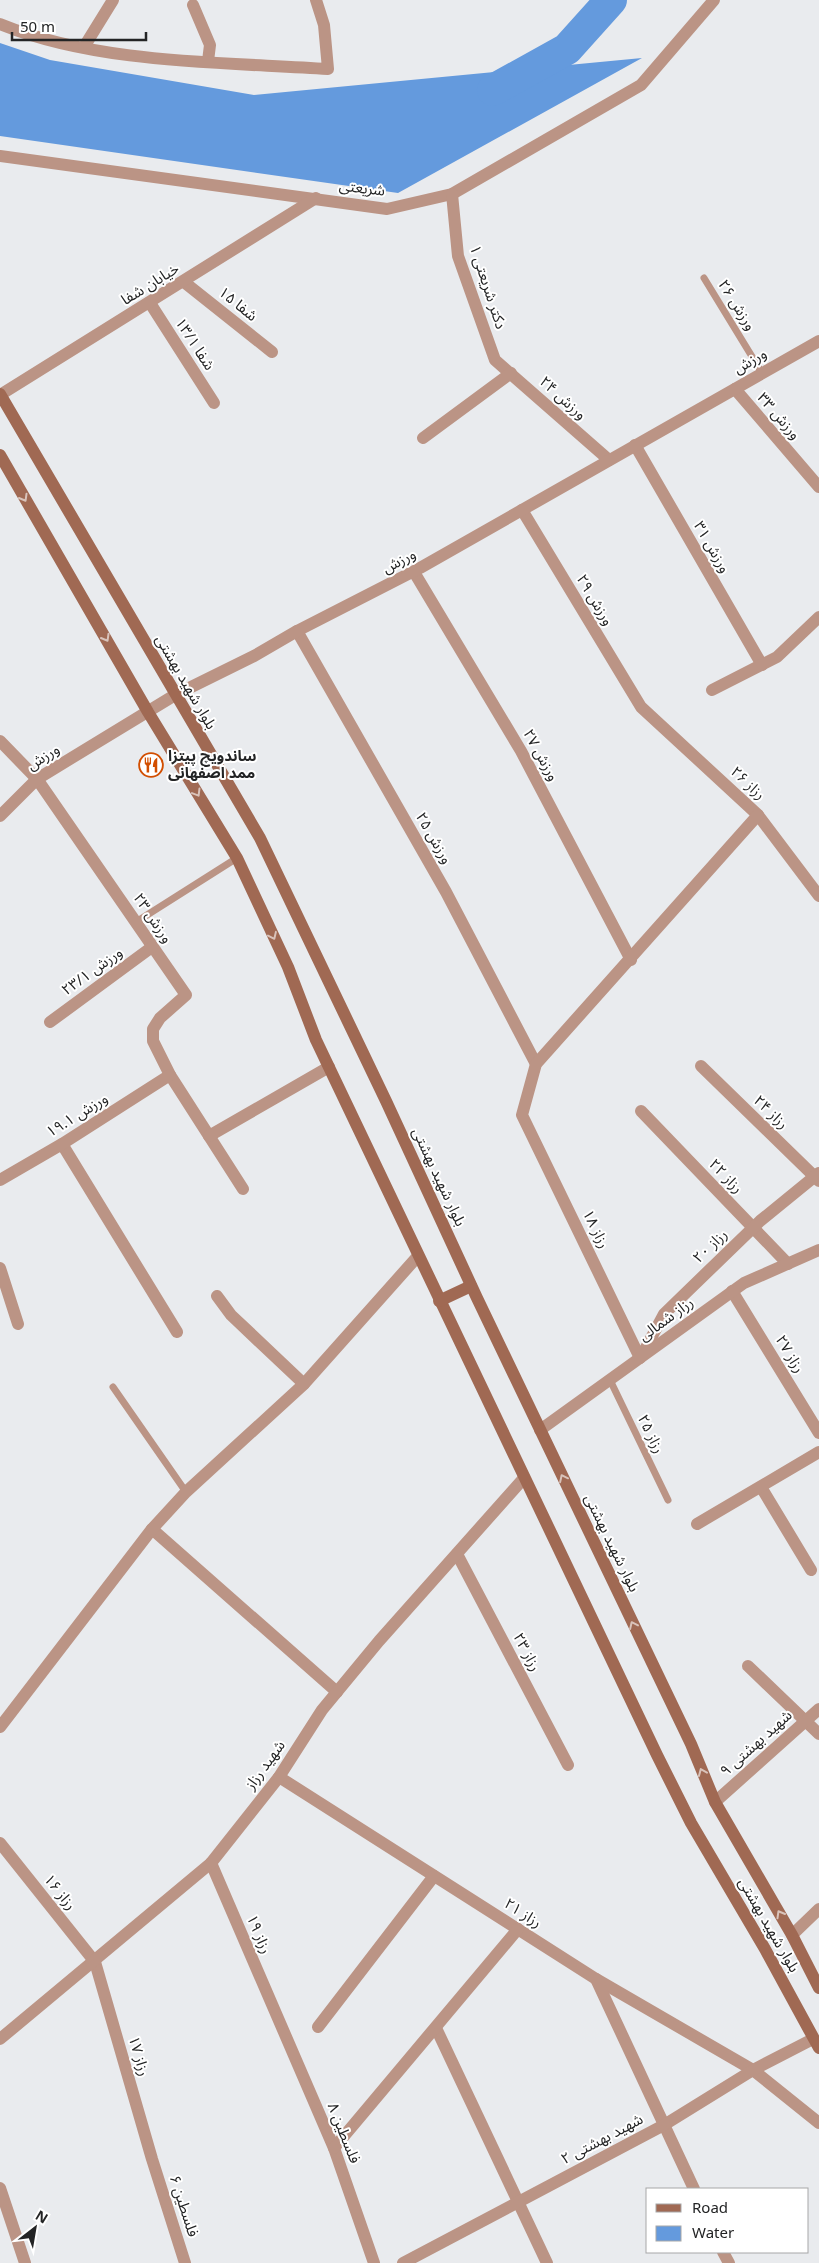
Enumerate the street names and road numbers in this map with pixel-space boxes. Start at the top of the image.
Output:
street label: شریعتی [338,174,386,200]
street label: دکتر شریعتی ۱ [466,242,512,331]
street label: خیابان شفا [117,257,182,309]
street label: ورزش ۲۶ [714,275,761,334]
street label: شفا ۱۵ [215,281,262,325]
street label: شفا ۱۳/۱ [171,313,220,374]
street label: ورزش [729,343,770,378]
street label: ورزش ۲۴ [536,371,591,424]
street label: ورزش ۳۳ [754,387,806,443]
street label: ورزش ۳۱ [690,517,736,576]
street label: ورزش [378,543,419,577]
street label: ورزش ۲۹ [573,570,619,629]
street label: بلوار شهید بهشتی [152,630,222,733]
street label: ورزش ۲۷ [519,725,564,784]
street label: ورزش [22,738,63,774]
street label: رزاز ۲۶ [727,761,770,803]
street label: ورزش ۲۵ [412,808,458,867]
street label: ورزش ۲۳ [130,888,178,946]
street label: ورزش ۲۳/۱ [57,941,126,999]
street label: ورزش ۱۹.۱ [42,1087,111,1141]
street label: رزاز ۲۴ [750,1090,793,1133]
street label: بلوار شهید بهشتی [408,1124,471,1229]
street label: رزاز ۲۲ [705,1154,748,1197]
street label: رزاز ۱۸ [579,1206,615,1251]
street label: رزاز ۲۰ [688,1224,731,1267]
street label: رزاز شمالی [634,1291,697,1345]
street label: رزاز ۲۷ [772,1331,810,1376]
street label: رزاز ۲۵ [634,1411,670,1456]
street label: بلوار شهید بهشتی [581,1490,645,1595]
street label: رزاز ۲۳ [509,1629,546,1674]
street label: شهید بهشتی ۹ [715,1704,796,1780]
street label: شهید رزاز [239,1735,289,1794]
street label: رزاز ۱۶ [40,1869,81,1914]
street label: بلوار شهید بهشتی [735,1873,805,1976]
street label: رزاز ۲۱ [501,1893,546,1932]
street label: رزاز ۱۹ [243,1911,277,1956]
street label: رزاز ۱۷ [125,2033,155,2078]
street label: فلسطین ۸ [324,2099,366,2166]
street label: شهید بهشتی ۲ [557,2108,646,2168]
street label: فلسطین ۶ [166,2172,204,2239]

